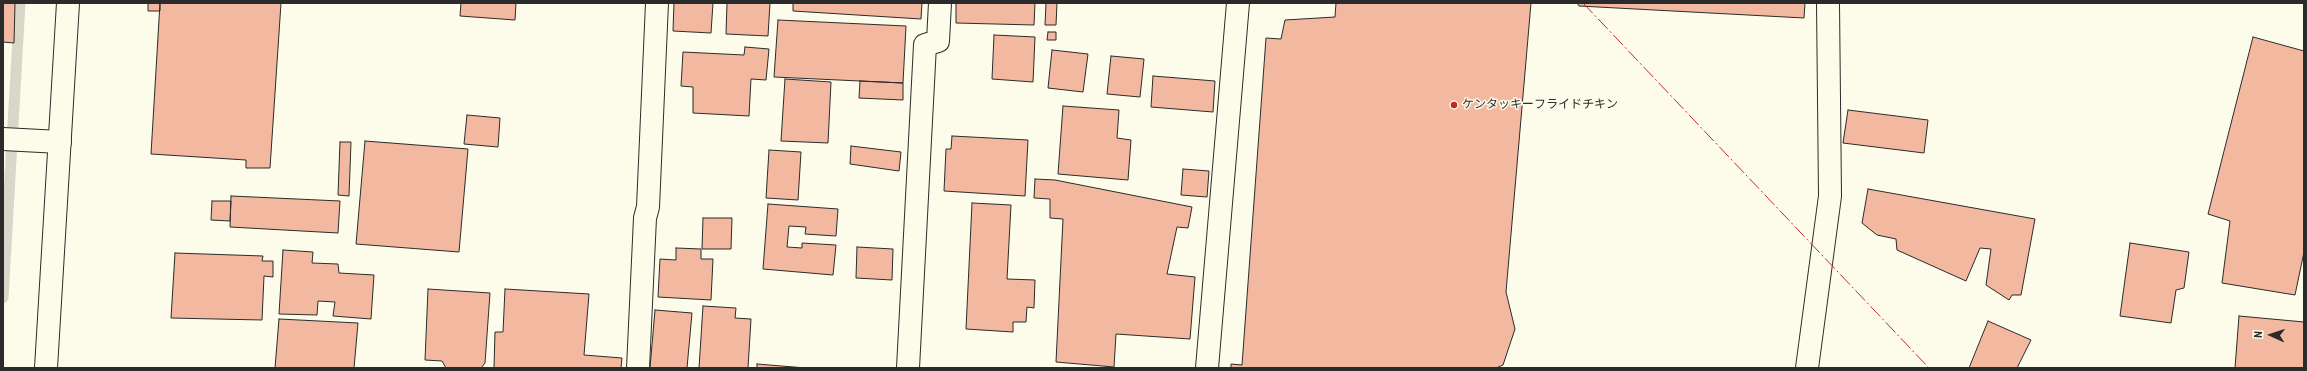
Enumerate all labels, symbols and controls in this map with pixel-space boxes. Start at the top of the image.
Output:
place label: ケンタッキーフライドチキン [1462,98,1618,112]
marker: ケンタッキーフライドチキン [1449,100,1459,110]
north arrow [2251,315,2291,355]
text: N [2252,331,2265,338]

